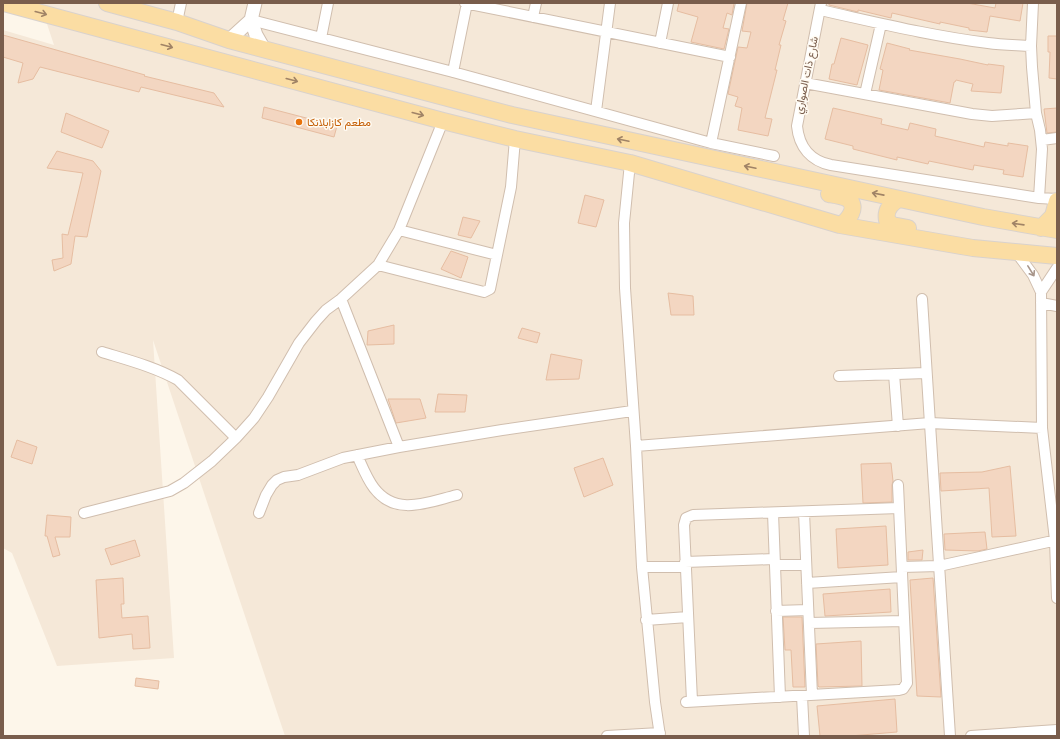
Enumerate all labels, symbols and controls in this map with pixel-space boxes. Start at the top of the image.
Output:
one-way arrow [35,10,48,17]
street label: شارع ذات الصواري [791,35,824,116]
one-way arrow [160,43,173,51]
one-way arrow [286,77,299,84]
one-way arrow [411,111,424,119]
place label: مطعم كازابلانكا [307,115,371,130]
marker: مطعم كازابلانكا [294,117,304,127]
one-way arrow [617,135,630,143]
one-way arrow [744,163,757,171]
one-way arrow [871,190,884,198]
one-way arrow [1012,220,1025,228]
one-way arrow [1027,265,1035,277]

